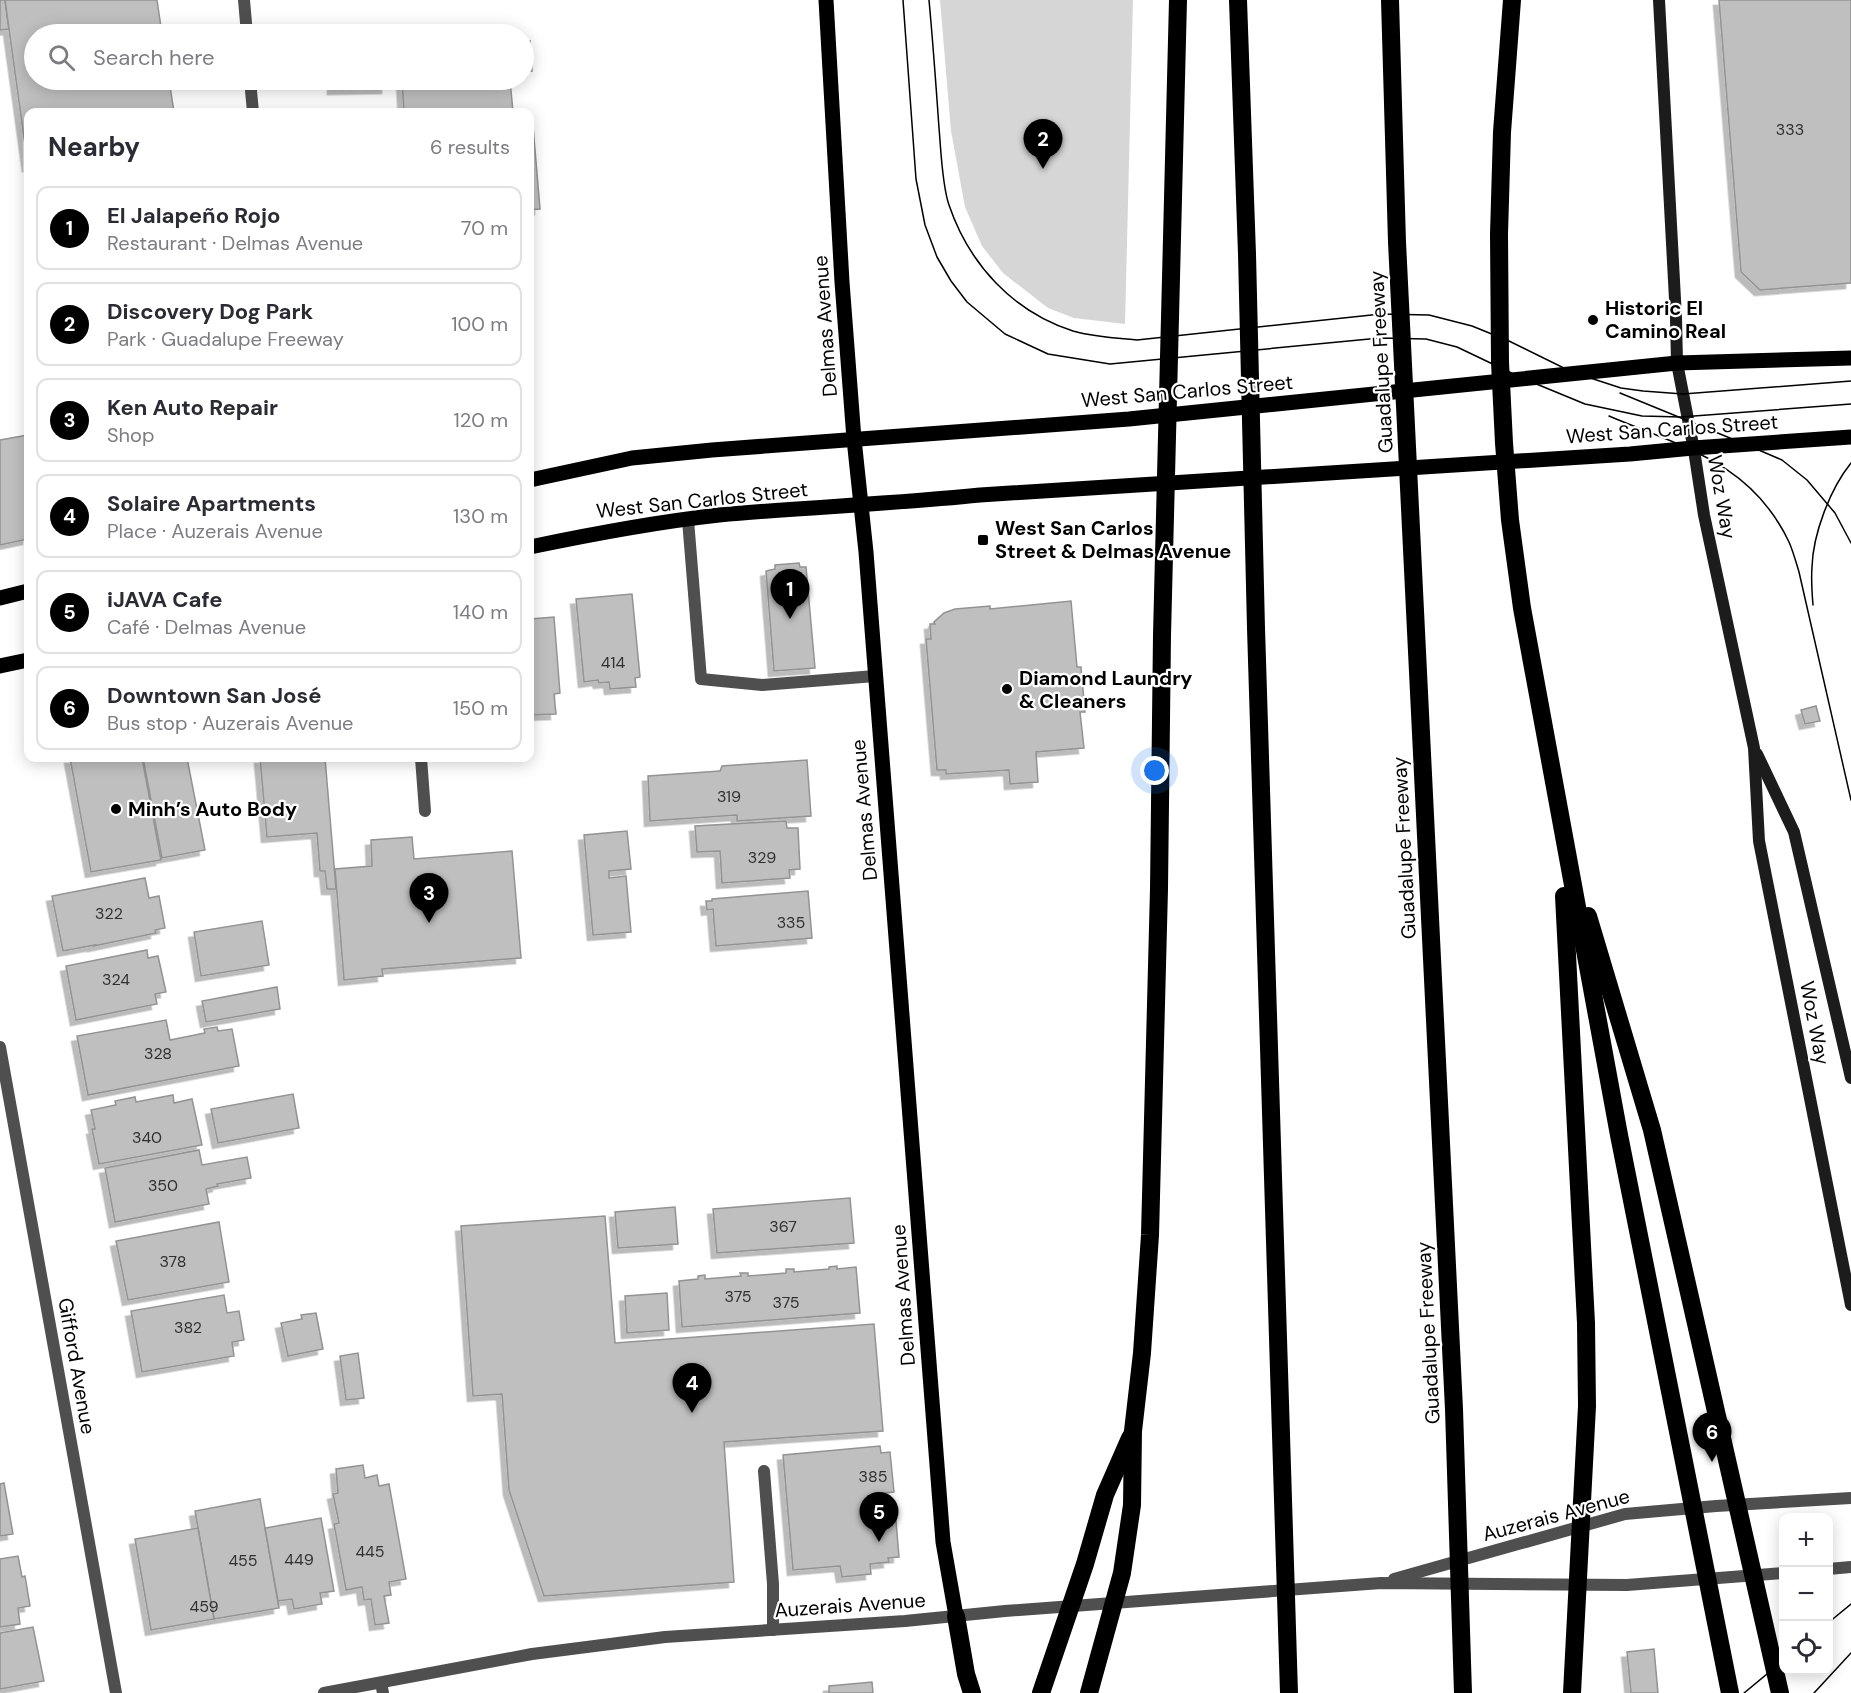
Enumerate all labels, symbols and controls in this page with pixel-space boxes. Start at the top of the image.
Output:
search box [24,24,534,90]
icon: search [45,41,78,74]
text: Search here [93,43,214,72]
house number: 333 [1776,119,1804,140]
pin: 2 [1024,120,1062,169]
text: Nearby [48,130,140,164]
text: 6 results [430,134,510,160]
text: El Jalapeño Rojo [107,201,280,230]
text: 1 [66,215,73,241]
text: 70 m [461,215,508,241]
text: Restaurant · Delmas Avenue [107,230,363,256]
street label: Delmas Avenue [807,254,843,398]
street label: Guadalupe Freeway [1363,270,1399,454]
place label: Historic El Camino Real [1605,295,1726,344]
text: Discovery Dog Park [107,297,313,326]
text: 2 [64,311,75,337]
text: 100 m [451,311,508,337]
marker: Historic El Camino Real [1586,313,1600,327]
text: Park · Guadalupe Freeway [107,326,344,352]
street label: West San Carlos Street [1080,369,1294,413]
text: Ken Auto Repair [107,393,278,422]
text: 3 [63,407,76,433]
text: 120 m [454,407,508,433]
street label: West San Carlos Street [1565,409,1779,449]
text: Shop [107,422,154,448]
street label: Woz Way [1702,453,1742,541]
street label: West San Carlos Street [595,476,809,524]
text: Solaire Apartments [107,489,316,518]
text: 4 [63,503,76,529]
text: 130 m [453,503,508,529]
place label: West San Carlos Street & Delmas Avenue [995,515,1231,564]
text: Place · Auzerais Avenue [107,518,323,544]
marker: West San Carlos Street & Delmas Avenue [976,533,990,547]
pin: 1 [770,570,810,619]
text: iJAVA Cafe [107,585,222,614]
text: 5 [63,599,76,625]
text: 140 m [453,599,508,625]
text: Café · Delmas Avenue [107,614,306,640]
house number: 414 [601,652,625,673]
place label: Diamond Laundry & Cleaners [1019,665,1192,714]
text: Downtown San José [107,681,321,710]
marker: Diamond Laundry & Cleaners [1000,682,1014,696]
text: 6 [63,695,76,721]
text: 150 m [453,695,508,721]
text: Bus stop · Auzerais Avenue [107,710,353,736]
street label: Delmas Avenue [845,738,883,882]
your location [1140,756,1169,785]
street label: Guadalupe Freeway [1386,756,1422,940]
house number: 319 [717,786,741,807]
place label: Minh’s Auto Body [128,796,297,822]
marker: Minh’s Auto Body [109,802,123,816]
house number: 329 [748,847,776,868]
pin: 3 [410,874,448,923]
house number: 322 [95,903,123,924]
house number: 335 [777,912,805,933]
house number: 324 [102,969,130,990]
street label: Woz Way [1794,979,1836,1067]
house number: 328 [144,1043,172,1064]
house number: 340 [132,1127,162,1148]
house number: 350 [148,1175,178,1196]
house number: 367 [769,1216,797,1237]
street label: Delmas Avenue [885,1223,921,1367]
street label: Guadalupe Freeway [1410,1241,1446,1425]
house number: 378 [159,1251,187,1272]
house number: 375 [724,1286,752,1307]
house number: 375 [772,1292,800,1313]
street label: Gifford Avenue [52,1296,102,1436]
house number: 382 [174,1317,202,1338]
pin: 4 [672,1364,712,1413]
pin: 6 [1692,1412,1732,1462]
house number: 385 [859,1466,887,1487]
street label: Auzerais Avenue [1479,1483,1633,1547]
pin: 5 [860,1492,898,1542]
map controls [1779,1513,1833,1675]
button: + [1779,1513,1833,1567]
house number: 445 [355,1541,385,1562]
house number: 449 [284,1549,314,1570]
house number: 455 [228,1550,258,1571]
button: − [1779,1567,1833,1621]
street label: Auzerais Avenue [774,1587,926,1623]
house number: 459 [189,1596,219,1617]
button: locate [1779,1621,1833,1675]

